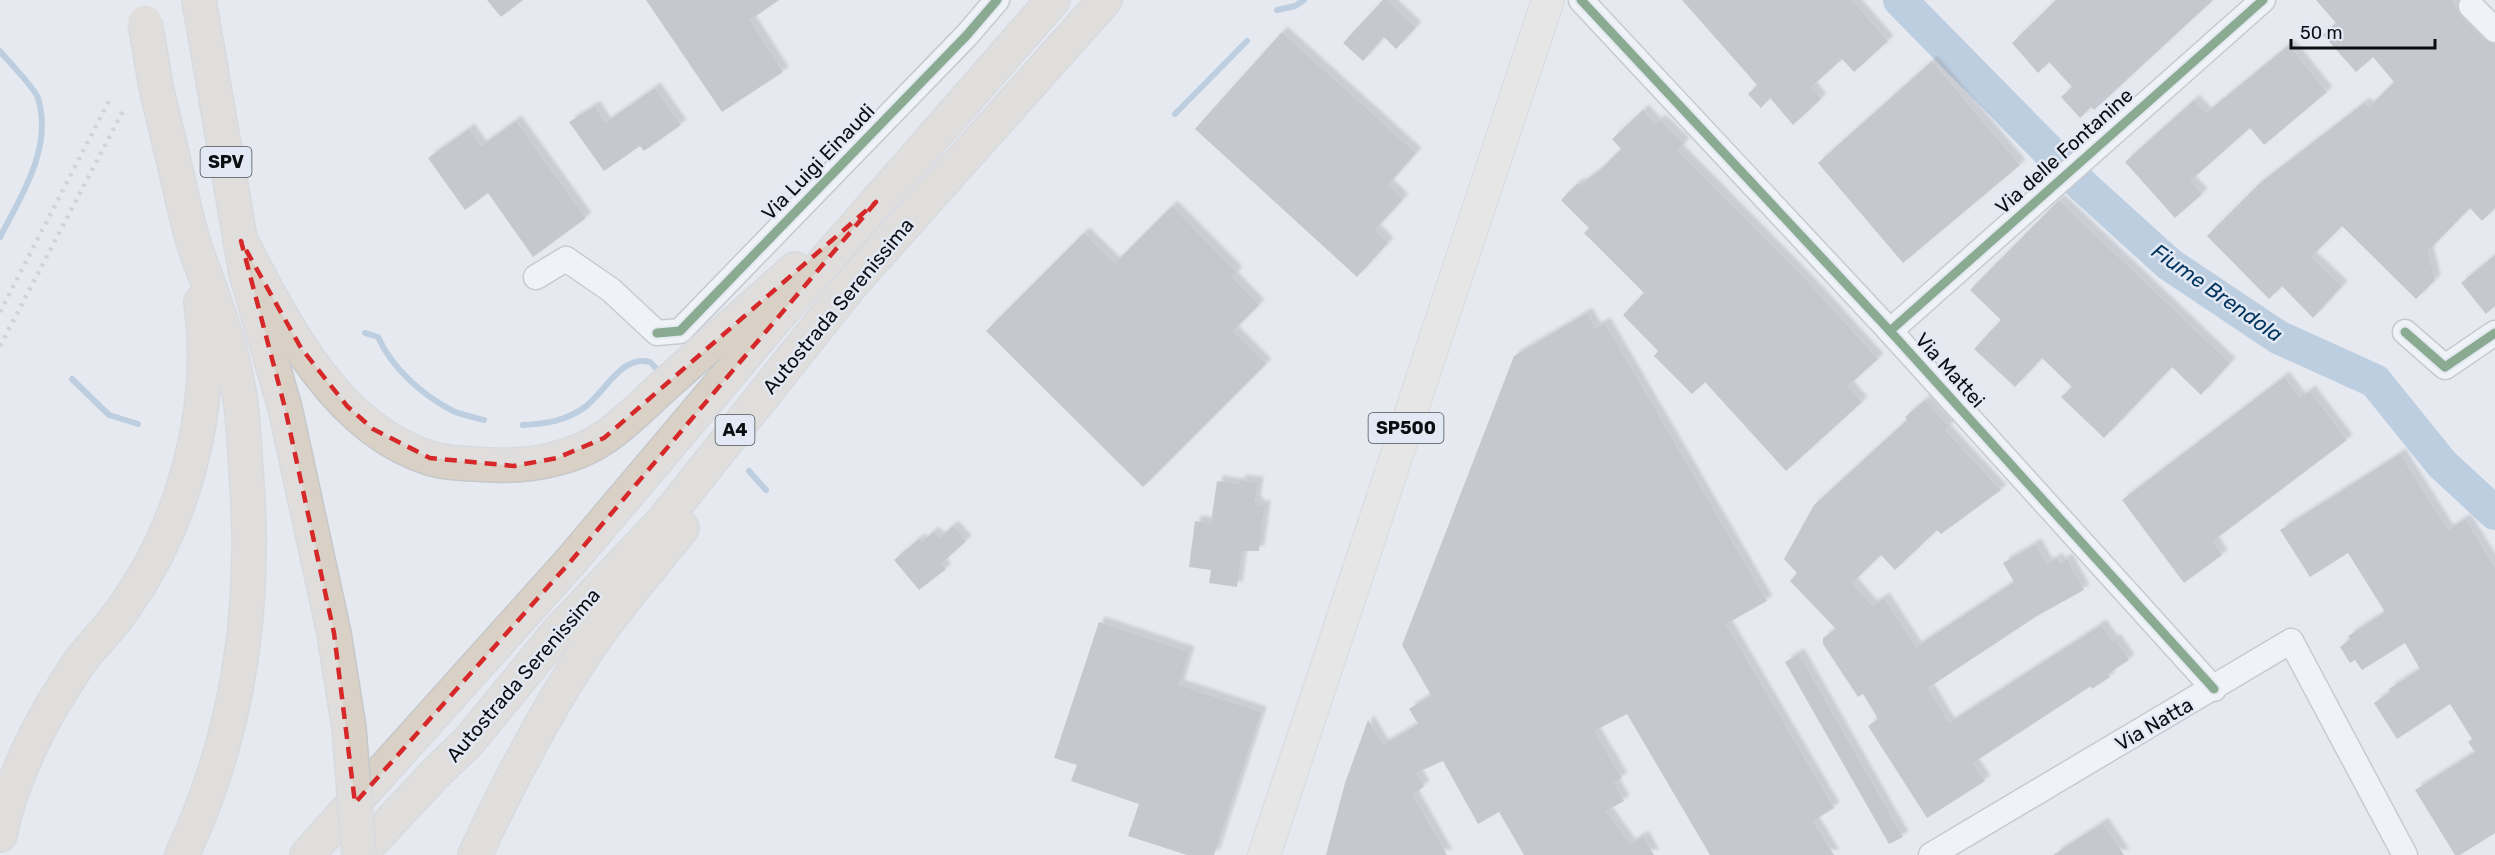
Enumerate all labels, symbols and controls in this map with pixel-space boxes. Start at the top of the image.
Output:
scale bar [2291,12,2435,50]
text: 50 m [2300,22,2343,44]
street label: Via delle Fontanine [1990,83,2138,219]
street label: Via Luigi Einaudi [756,99,880,225]
road number: SPV [200,147,252,177]
street label: Autostrada Serenissima [757,213,919,399]
water label: Fiume Brendola [2147,238,2288,347]
street label: Via Mattei [1910,328,1990,412]
road number: SP500 [1368,413,1444,443]
road number: A4 [716,415,754,445]
street label: Autostrada Serenissima [441,583,605,767]
street label: Via Natta [2111,692,2197,756]

